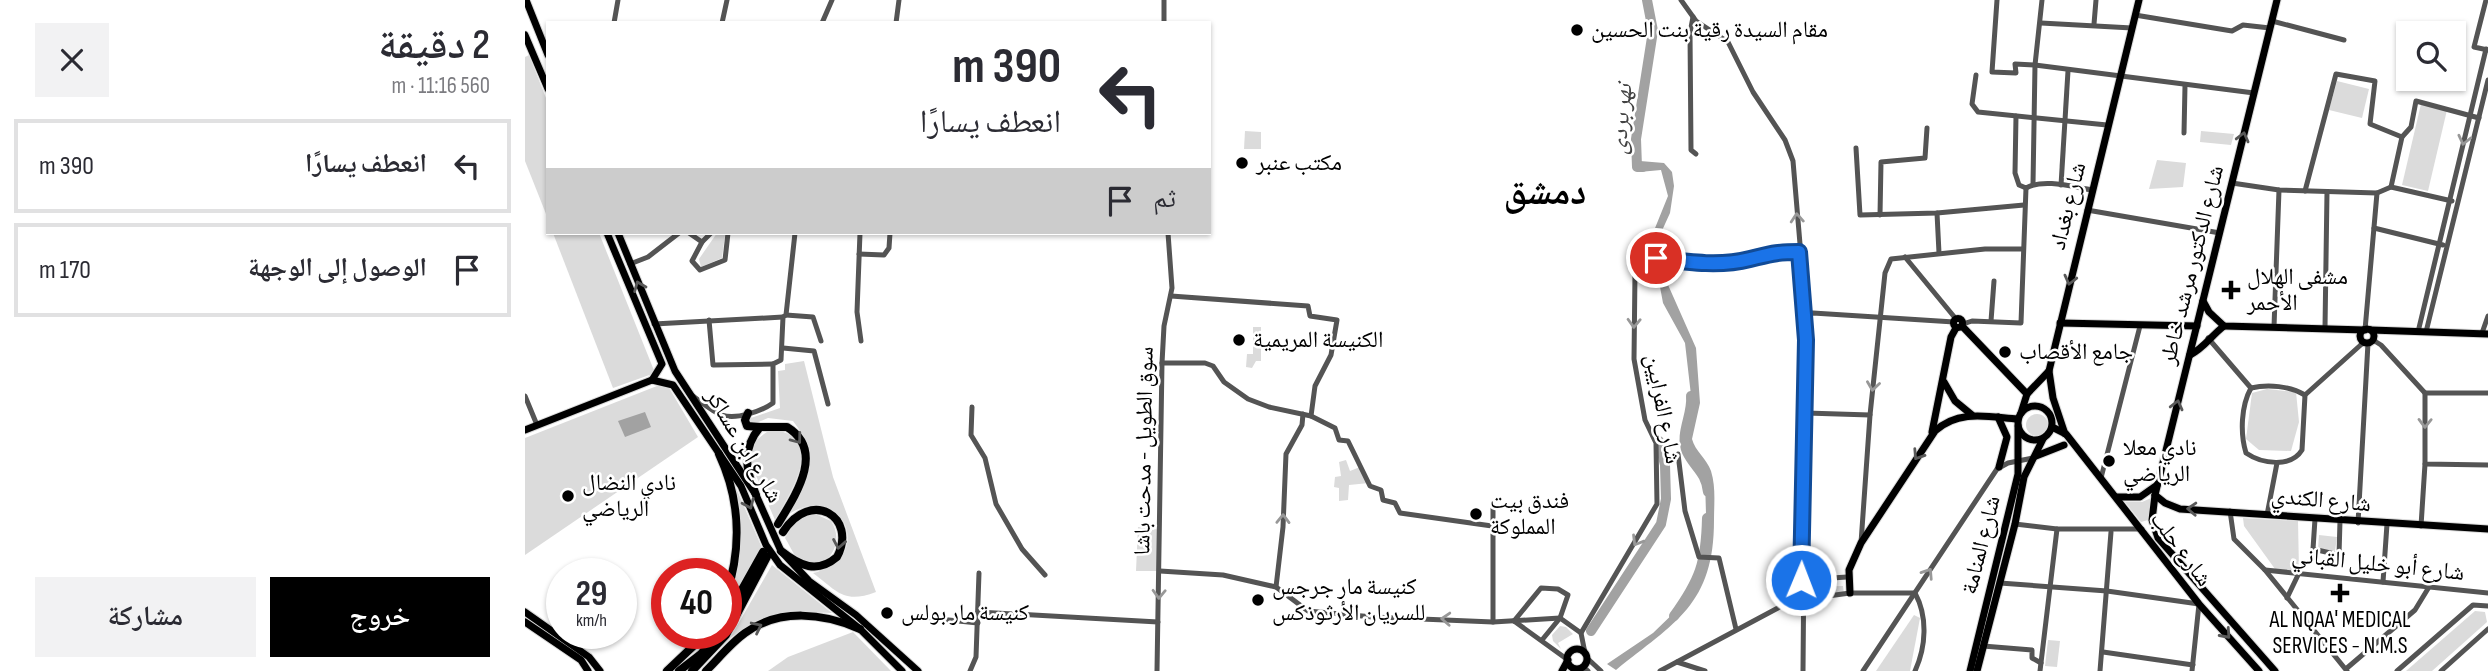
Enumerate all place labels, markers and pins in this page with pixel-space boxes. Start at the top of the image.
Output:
place label: مقام السيدة رقية بنت الحسين [1591,16,1828,45]
marker: مقام السيدة رقية بنت الحسين [1569,22,1585,38]
place label: مكتب عنبر [1255,149,1342,177]
marker: مكتب عنبر [1234,155,1250,171]
pin [1626,228,1686,288]
place label: مشفى الهلال الأحمر [2246,263,2348,317]
marker: مشفى الهلال الأحمر [2221,280,2241,300]
place label: الكنيسة المريمية [1253,326,1383,354]
marker: الكنيسة المريمية [1231,332,1247,348]
place label: جامع الأقصاب [2019,338,2133,366]
marker: جامع الأقصاب [1997,344,2013,360]
place label: نادي معلا الرياضي [2123,434,2197,492]
marker: نادي معلا الرياضي [2101,453,2117,469]
place label: نادي النضال الرياضي [582,469,676,527]
place label: فندق بيت المملوكة [1490,487,1569,541]
marker: نادي النضال الرياضي [560,488,576,504]
marker: فندق بيت المملوكة [1468,506,1484,522]
place label: كنيسة مار جرجس للسريان الأرثوذكس [1272,573,1425,627]
marker: AL NQAA' MEDICAL SERVICES - N.M.S [2330,583,2350,603]
marker: كنيسة مار جرجس للسريان الأرثوذكس [1250,592,1266,608]
place label: كنيسة مار بولس [901,599,1029,627]
marker: كنيسة مار بولس [879,605,895,621]
place label: AL NQAA' MEDICAL SERVICES - N.M.S [2269,606,2411,660]

